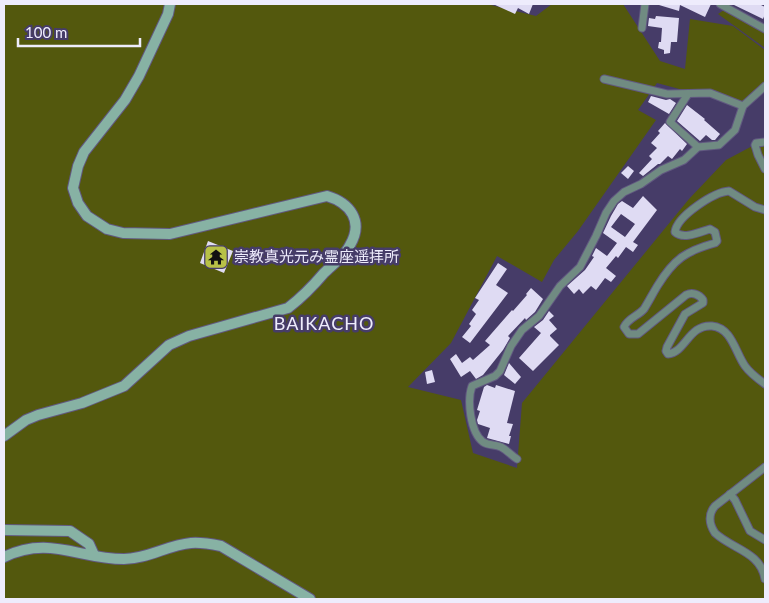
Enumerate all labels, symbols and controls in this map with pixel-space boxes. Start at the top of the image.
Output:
scale bar [18,15,140,47]
text: 100 m [25,23,67,41]
temple icon: 崇教真光元み霊座遥拝所 [203,244,229,270]
place label: 崇教真光元み霊座遥拝所 [234,247,399,265]
district label: BAIKACHO [274,312,374,334]

